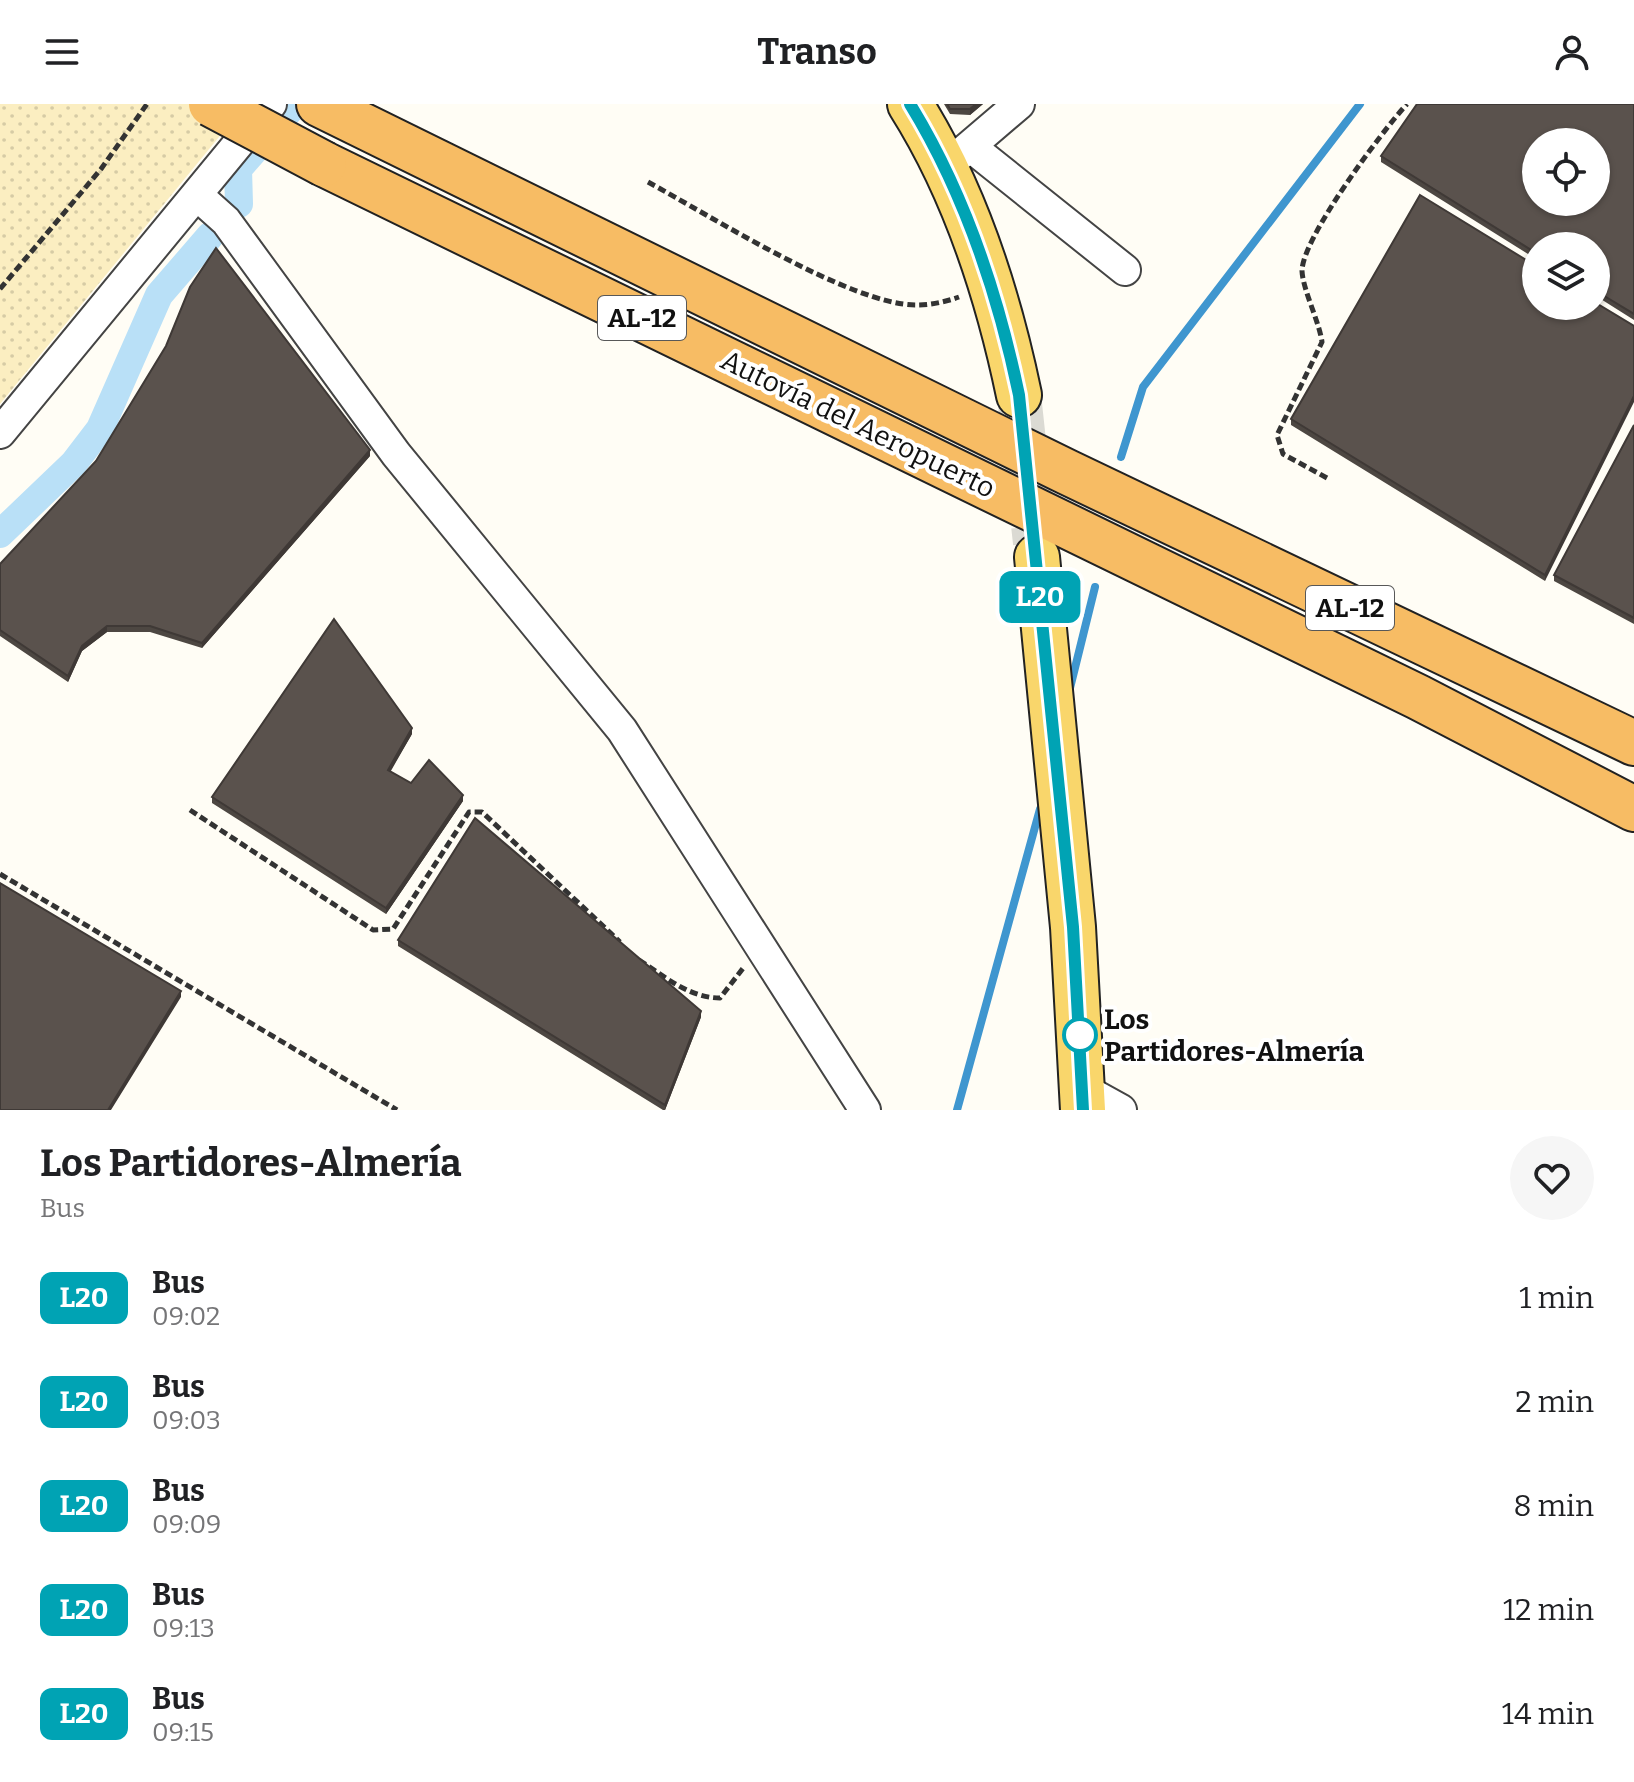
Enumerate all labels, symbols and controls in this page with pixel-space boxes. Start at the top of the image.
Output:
icon: menu [40,30,84,74]
text: Transo [757,30,877,74]
icon: person [1550,30,1594,74]
map controls [1522,128,1610,320]
button: locate [1522,128,1610,216]
button: layers [1522,232,1610,320]
road number: AL-12 [598,296,686,340]
street label: Autovía del Aeropuerto [716,343,1000,505]
line badge: L20 [994,571,1086,623]
text: L20 [1015,580,1065,613]
road number: AL-12 [1306,586,1394,630]
place label: Los Partidores-Almería [1104,1003,1364,1068]
marker: Los Partidores-Almería [1063,1018,1097,1052]
button: heart [1510,1136,1594,1220]
text: Los Partidores-Almería [40,1140,462,1186]
text: Bus [40,1193,85,1224]
text: Bus [152,1265,205,1301]
text: 1 min [1519,1280,1594,1316]
text: L20 [59,1281,109,1314]
text: 09:02 [152,1301,220,1332]
text: Bus [152,1369,205,1405]
text: 2 min [1515,1384,1594,1420]
text: L20 [59,1385,109,1418]
text: 09:03 [152,1405,221,1436]
text: Bus [152,1473,205,1509]
text: 8 min [1513,1488,1594,1524]
text: L20 [59,1489,109,1522]
text: 09:09 [152,1509,221,1540]
text: Bus [152,1577,205,1613]
text: 12 min [1503,1592,1594,1628]
text: L20 [59,1593,109,1626]
text: 09:13 [152,1613,215,1644]
text: Bus [152,1681,205,1717]
text: 14 min [1502,1696,1594,1732]
text: L20 [59,1697,109,1730]
text: 09:15 [152,1717,214,1748]

